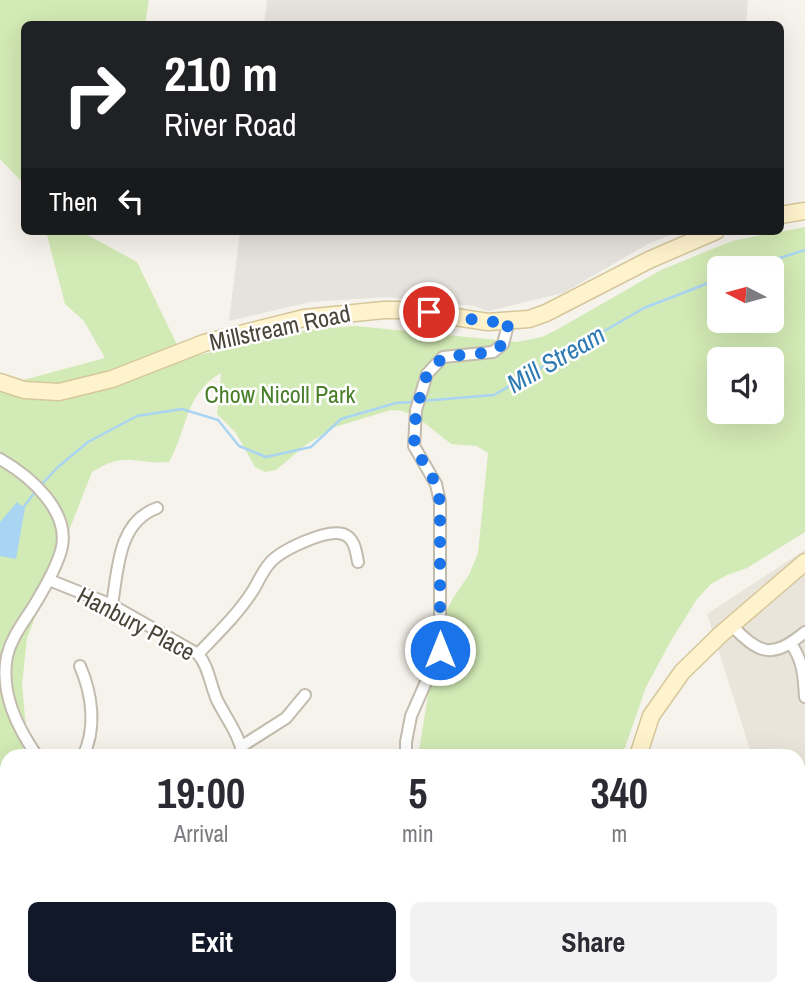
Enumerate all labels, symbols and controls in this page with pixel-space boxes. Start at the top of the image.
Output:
text: 210 m [164,40,278,106]
icon: right [49,49,140,140]
text: River Road [164,103,297,146]
icon: left [112,182,150,220]
text: Then [49,184,98,219]
north arrow [707,256,784,332]
map controls [707,256,784,424]
pin [399,282,459,342]
icon: arrive [410,293,448,331]
street label: Millstream Road [206,296,353,358]
water label: Mill Stream [500,316,611,401]
button: sound [707,347,784,424]
park label: Chow Nicoll Park [205,378,356,410]
street label: Hanbury Place [72,579,201,668]
position arrow [403,613,477,687]
text: 19:00 [157,765,245,821]
text: 5 [408,765,427,821]
text: 340 [591,765,648,821]
text: Arrival [174,818,228,849]
text: min [402,818,434,849]
text: m [611,818,627,849]
button: Exit [28,902,396,982]
button: Share [410,902,777,982]

